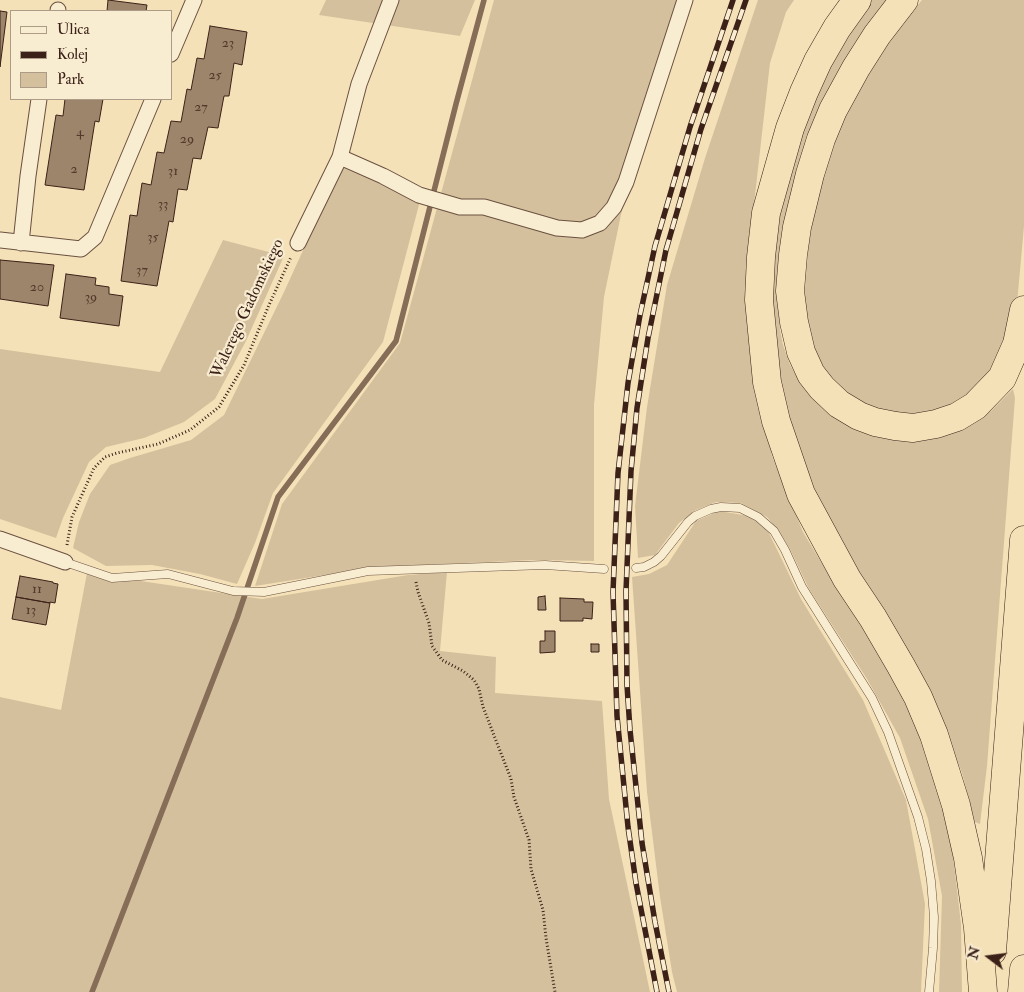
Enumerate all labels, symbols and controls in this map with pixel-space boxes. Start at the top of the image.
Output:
legend [10,10,172,100]
text: Ulica [57,20,90,39]
house number: 23 [222,36,234,52]
text: Kolej [57,45,88,64]
house number: 25 [208,68,222,84]
text: Park [57,70,84,89]
house number: 27 [194,100,208,116]
house number: 4 [76,125,84,141]
house number: 29 [180,132,194,148]
house number: 2 [70,162,78,178]
house number: 31 [168,164,178,180]
house number: 33 [158,197,168,213]
house number: 35 [147,230,159,246]
street label: Walerego Gadomskiego [207,236,289,382]
house number: 37 [136,263,148,279]
house number: 20 [30,280,44,296]
house number: 39 [85,290,97,306]
house number: 11 [32,582,42,598]
house number: 13 [26,603,36,619]
north arrow [964,932,1014,982]
text: N [964,945,984,961]

